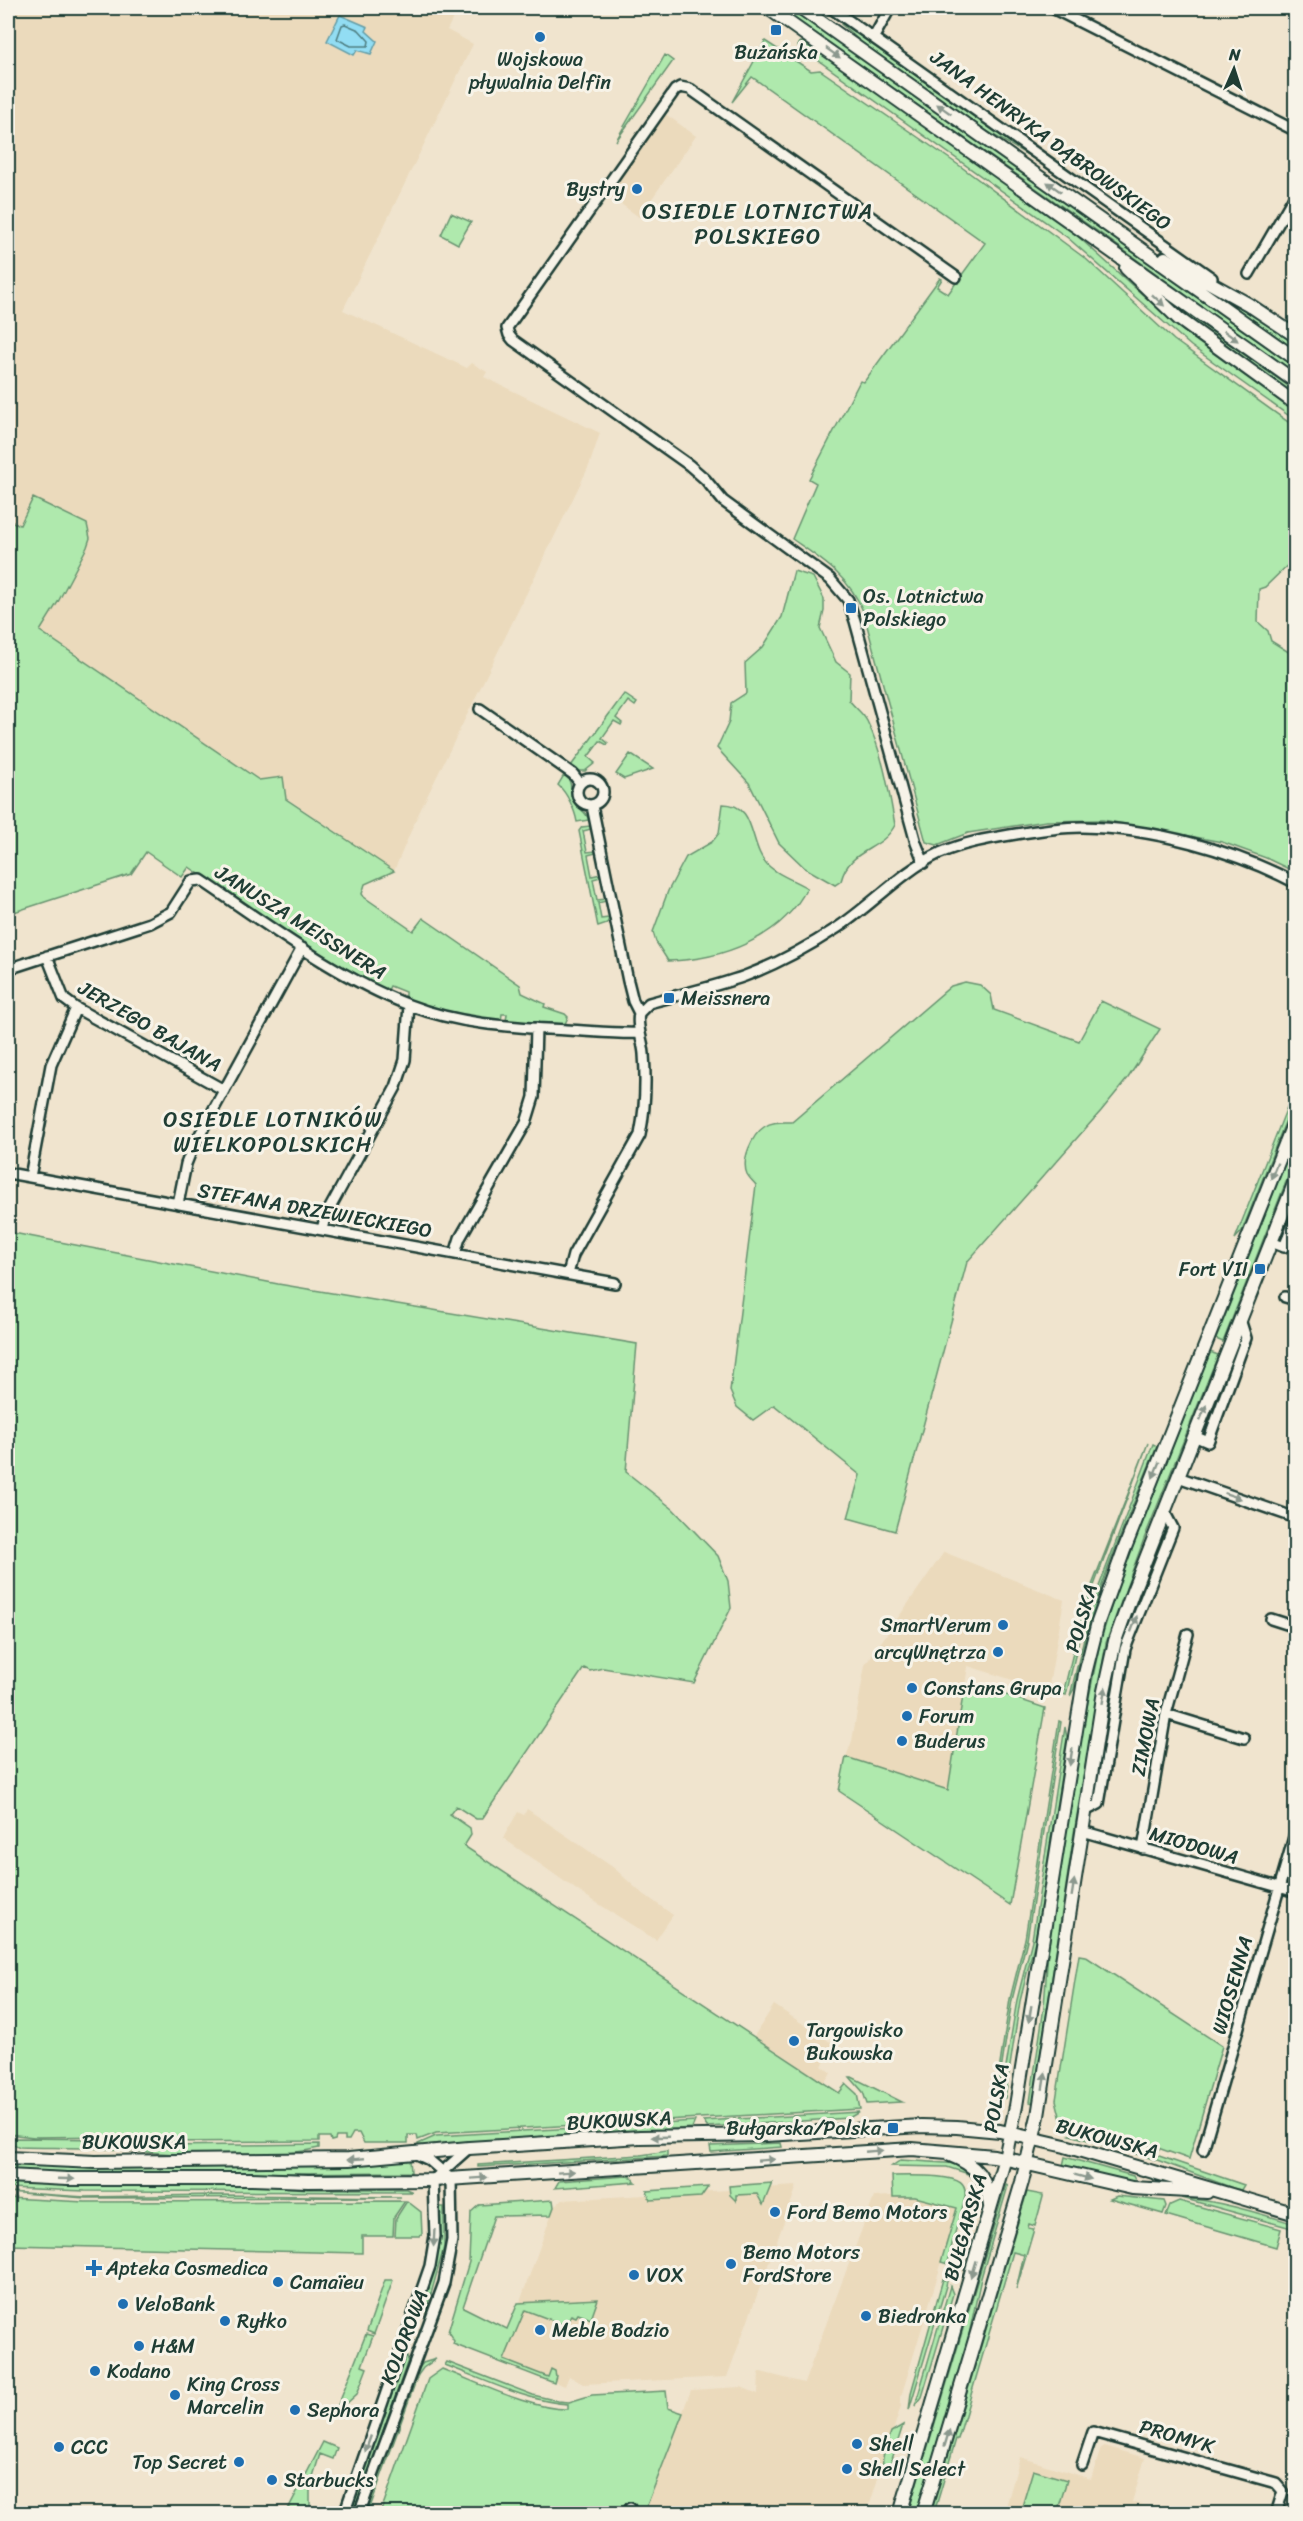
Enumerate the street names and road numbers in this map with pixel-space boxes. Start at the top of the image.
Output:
street label: JANA HENRYKA DĄBROWSKIEGO [922,40,1179,240]
street label: JANUSZA MEISSNERA [207,855,394,989]
street label: JERZEGO BAJANA [70,971,228,1082]
street label: STEFANA DRZEWIECKIEGO [195,1173,435,1248]
street label: POLSKA [1055,1580,1108,1657]
street label: ZIMOWA [1121,1695,1170,1779]
street label: MIODOWA [1145,1816,1243,1875]
street label: WIOSENNA [1202,1932,1263,2039]
street label: POLSKA [973,2060,1020,2136]
street label: BUKOWSKA [566,2100,672,2141]
street label: BUKOWSKA [1052,2108,1162,2169]
street label: BUKOWSKA [82,2125,186,2160]
street label: BUŁGARSKA [933,2169,997,2285]
street label: KOLOROWA [370,2285,439,2390]
street label: PROMYK [1135,2409,1219,2464]

